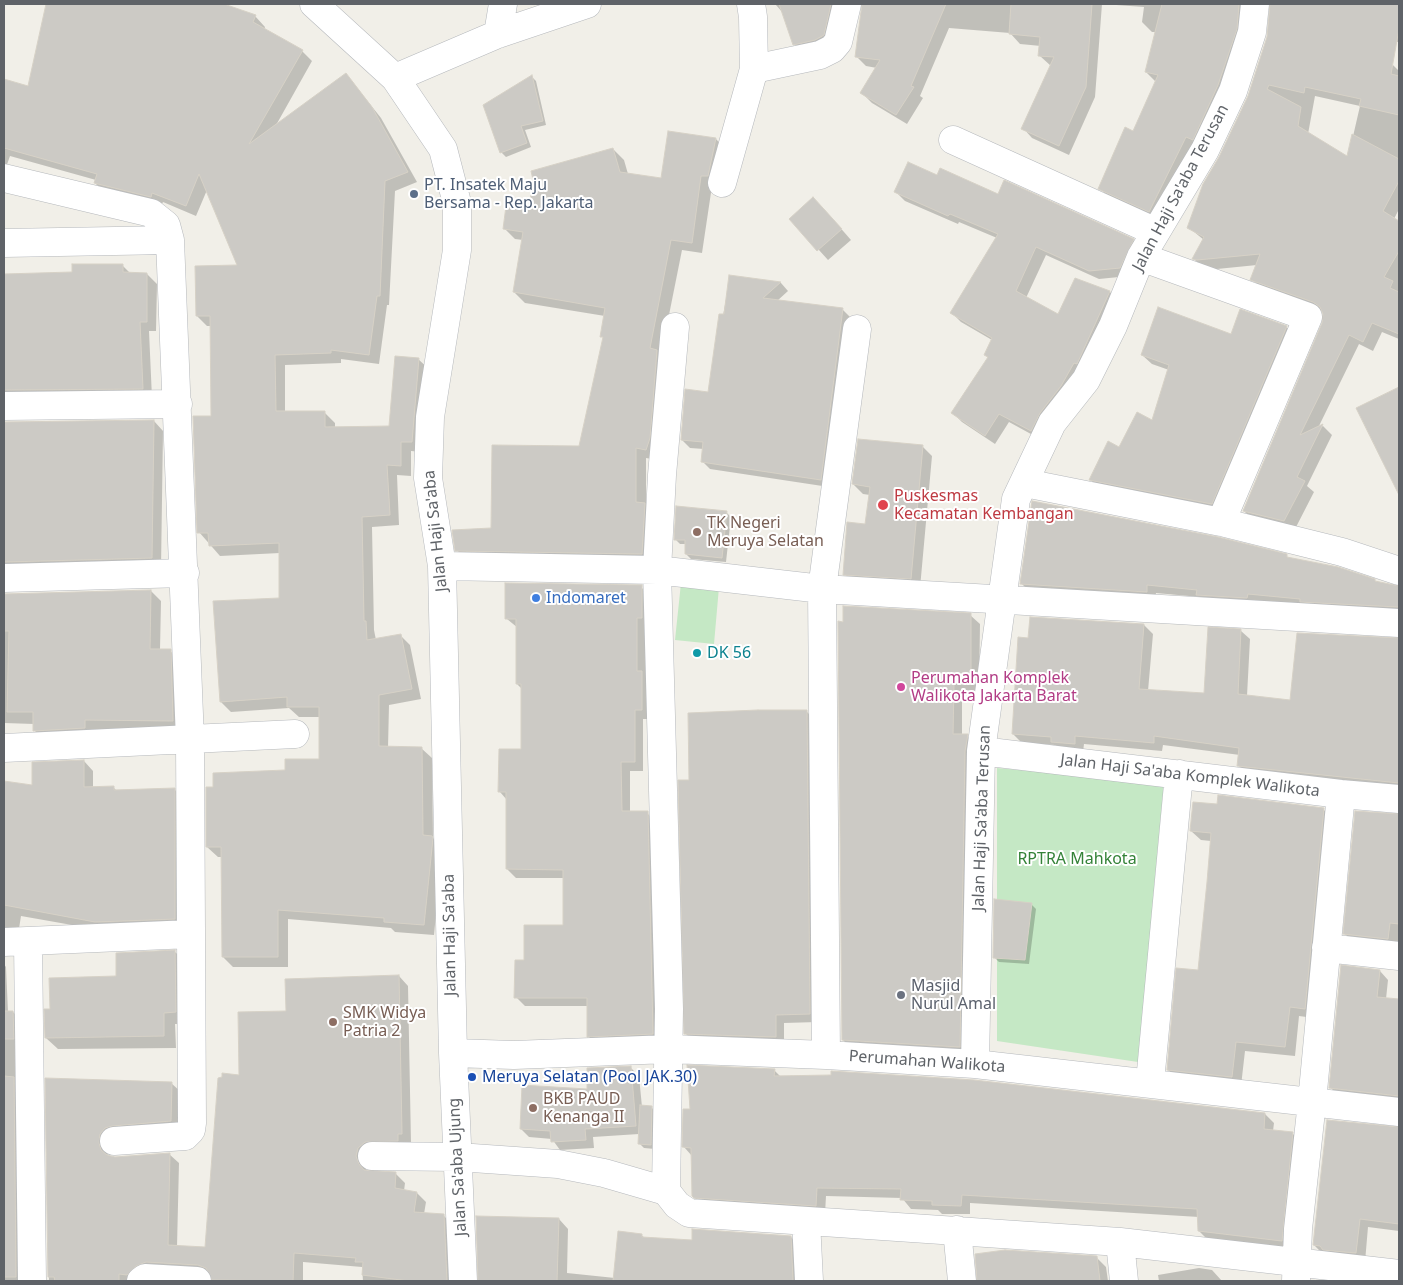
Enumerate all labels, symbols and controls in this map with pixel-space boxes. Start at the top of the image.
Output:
street label: Jalan Haji Sa'aba Terusan [1129,101,1233,275]
place label: PT. Insatek Maju Bersama - Rep. Jakarta [424,175,594,213]
marker: PT. Insatek Maju Bersama - Rep. Jakarta [408,188,420,200]
street label: Jalan Haji Sa'aba [420,469,452,593]
place label: Puskesmas Kecamatan Kembangan [894,486,1074,524]
marker: Puskesmas Kecamatan Kembangan [876,498,890,512]
place label: TK Negeri Meruya Selatan [707,513,824,551]
marker: TK Negeri Meruya Selatan [691,526,703,538]
place label: Indomaret [546,588,626,608]
marker: Indomaret [530,592,542,604]
place label: DK 56 [707,643,751,663]
marker: DK 56 [691,647,703,659]
place label: Perumahan Komplek Walikota Jakarta Barat [911,668,1077,706]
marker: Perumahan Komplek Walikota Jakarta Barat [895,681,907,693]
street label: Jalan Haji Sa'aba Terusan [969,725,995,911]
street label: Jalan Haji Sa'aba Komplek Walikota [1059,751,1321,801]
park label: RPTRA Mahkota [1017,849,1137,869]
street label: Jalan Haji Sa'aba [439,874,461,996]
place label: Masjid Nurul Amal [911,976,996,1014]
marker: Masjid Nurul Amal [895,989,907,1001]
place label: SMK Widya Patria 2 [343,1003,426,1041]
marker: SMK Widya Patria 2 [327,1016,339,1028]
street label: Perumahan Walikota [848,1047,1006,1077]
place label: Meruya Selatan (Pool JAK.30) [482,1067,697,1087]
marker: Meruya Selatan (Pool JAK.30) [466,1071,478,1083]
place label: BKB PAUD Kenanga II [543,1089,625,1127]
street label: Jalan Sa'aba Ujung [445,1097,471,1237]
marker: BKB PAUD Kenanga II [527,1102,539,1114]

